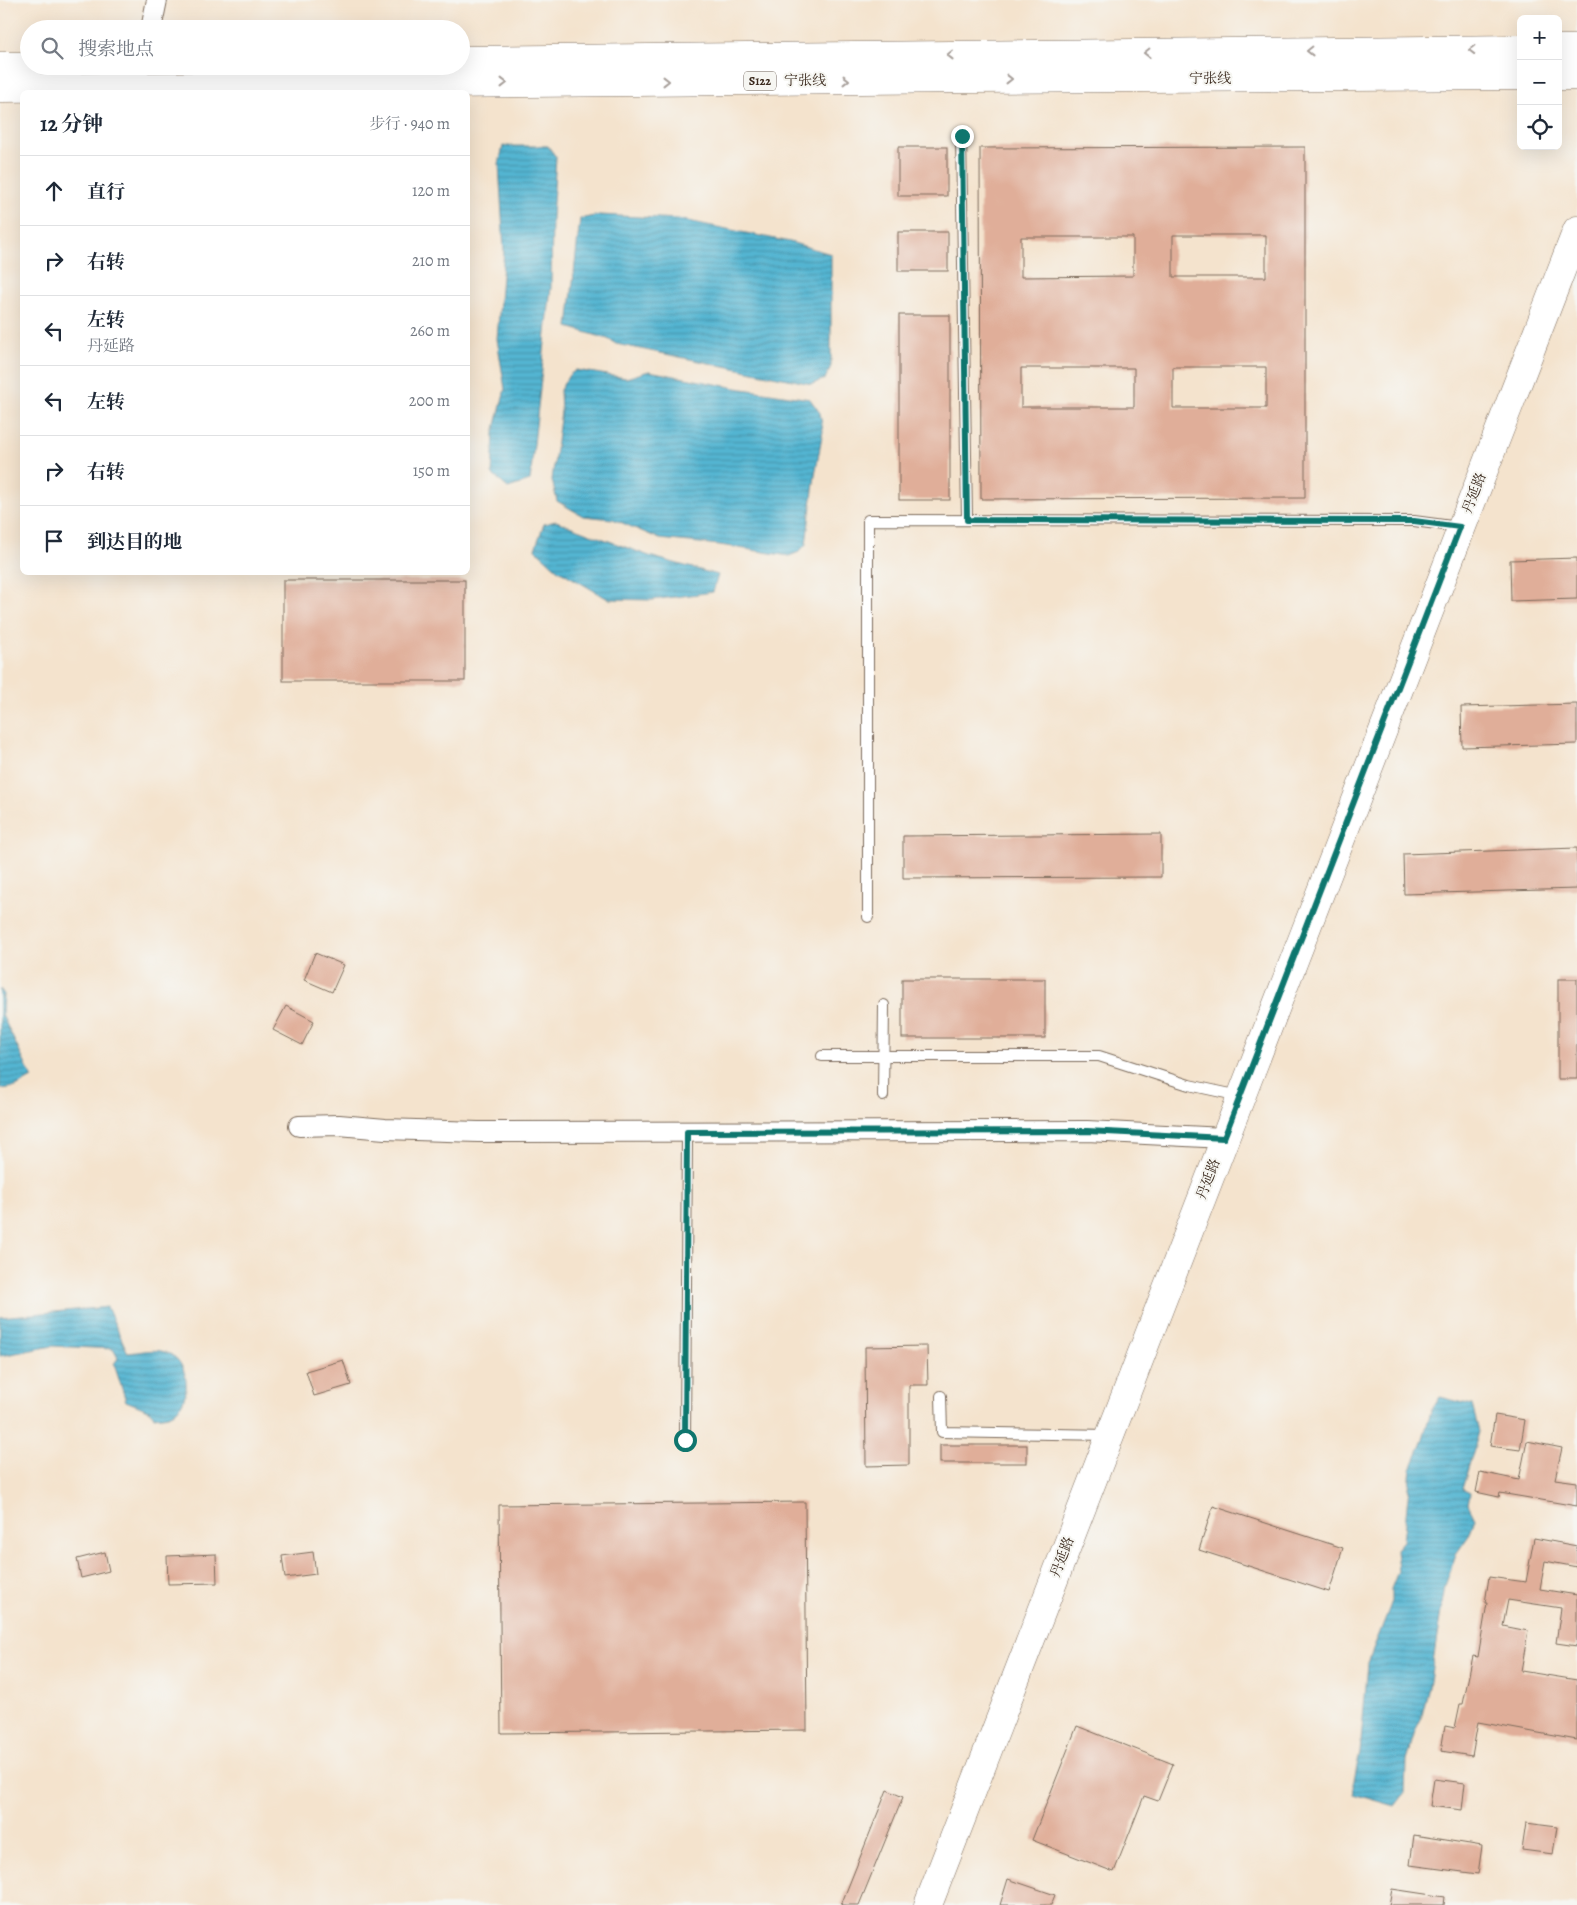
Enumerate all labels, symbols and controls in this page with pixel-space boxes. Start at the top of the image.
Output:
map controls [1517,15,1562,150]
button: + [1517,15,1562,60]
search box [20,20,470,75]
icon: search [38,34,66,62]
text: 搜索地点 [78,36,154,62]
one-way arrow [1468,45,1476,55]
one-way arrow [1305,46,1313,57]
one-way arrow [1143,48,1150,58]
one-way arrow [945,50,953,60]
button: − [1517,60,1562,105]
street label: 宁张线 [1189,69,1231,88]
street label: 宁张线 [784,71,826,90]
road number: S122 [744,72,776,90]
one-way arrow [1005,74,1013,84]
one-way arrow [842,75,850,85]
one-way arrow [662,76,670,86]
one-way arrow [500,78,508,88]
button: locate [1517,105,1562,150]
text: 12 分钟 [40,110,103,138]
text: 步行 · 940 m [369,113,450,135]
route end [951,125,974,148]
icon: ahead [40,177,68,205]
text: 直行 [87,179,125,205]
text: 120 m [412,180,450,202]
icon: right [40,247,68,275]
text: 右转 [87,249,125,275]
text: 210 m [412,250,450,272]
text: 左转 [87,307,125,333]
icon: left [40,317,68,345]
text: 260 m [410,320,450,342]
text: 丹延路 [87,335,135,357]
icon: left [40,387,68,415]
text: 左转 [87,389,125,415]
text: 200 m [409,390,450,412]
icon: right [40,457,68,485]
text: 右转 [87,459,125,485]
text: 150 m [413,460,450,482]
street label: 丹延路 [1458,470,1490,516]
icon: arrive [40,527,68,555]
text: 到达目的地 [87,529,182,555]
street label: 丹延路 [1192,1156,1224,1202]
route start [674,1429,697,1452]
street label: 丹延路 [1046,1534,1078,1580]

